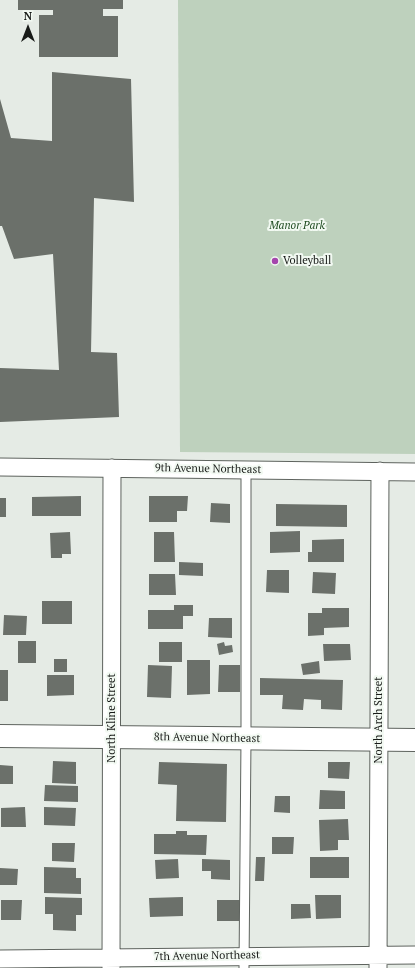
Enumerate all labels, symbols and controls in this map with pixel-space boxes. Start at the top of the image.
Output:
north arrow [8,8,48,48]
text: N [24,9,32,23]
park label: Manor Park [269,219,325,233]
place label: Volleyball [283,254,331,268]
marker: Volleyball [270,256,280,266]
street label: 9th Avenue Northeast [155,461,261,477]
street label: North Kline Street [105,673,119,763]
street label: North Arch Street [372,677,386,763]
street label: 8th Avenue Northeast [154,730,260,746]
street label: 7th Avenue Northeast [154,948,260,964]

